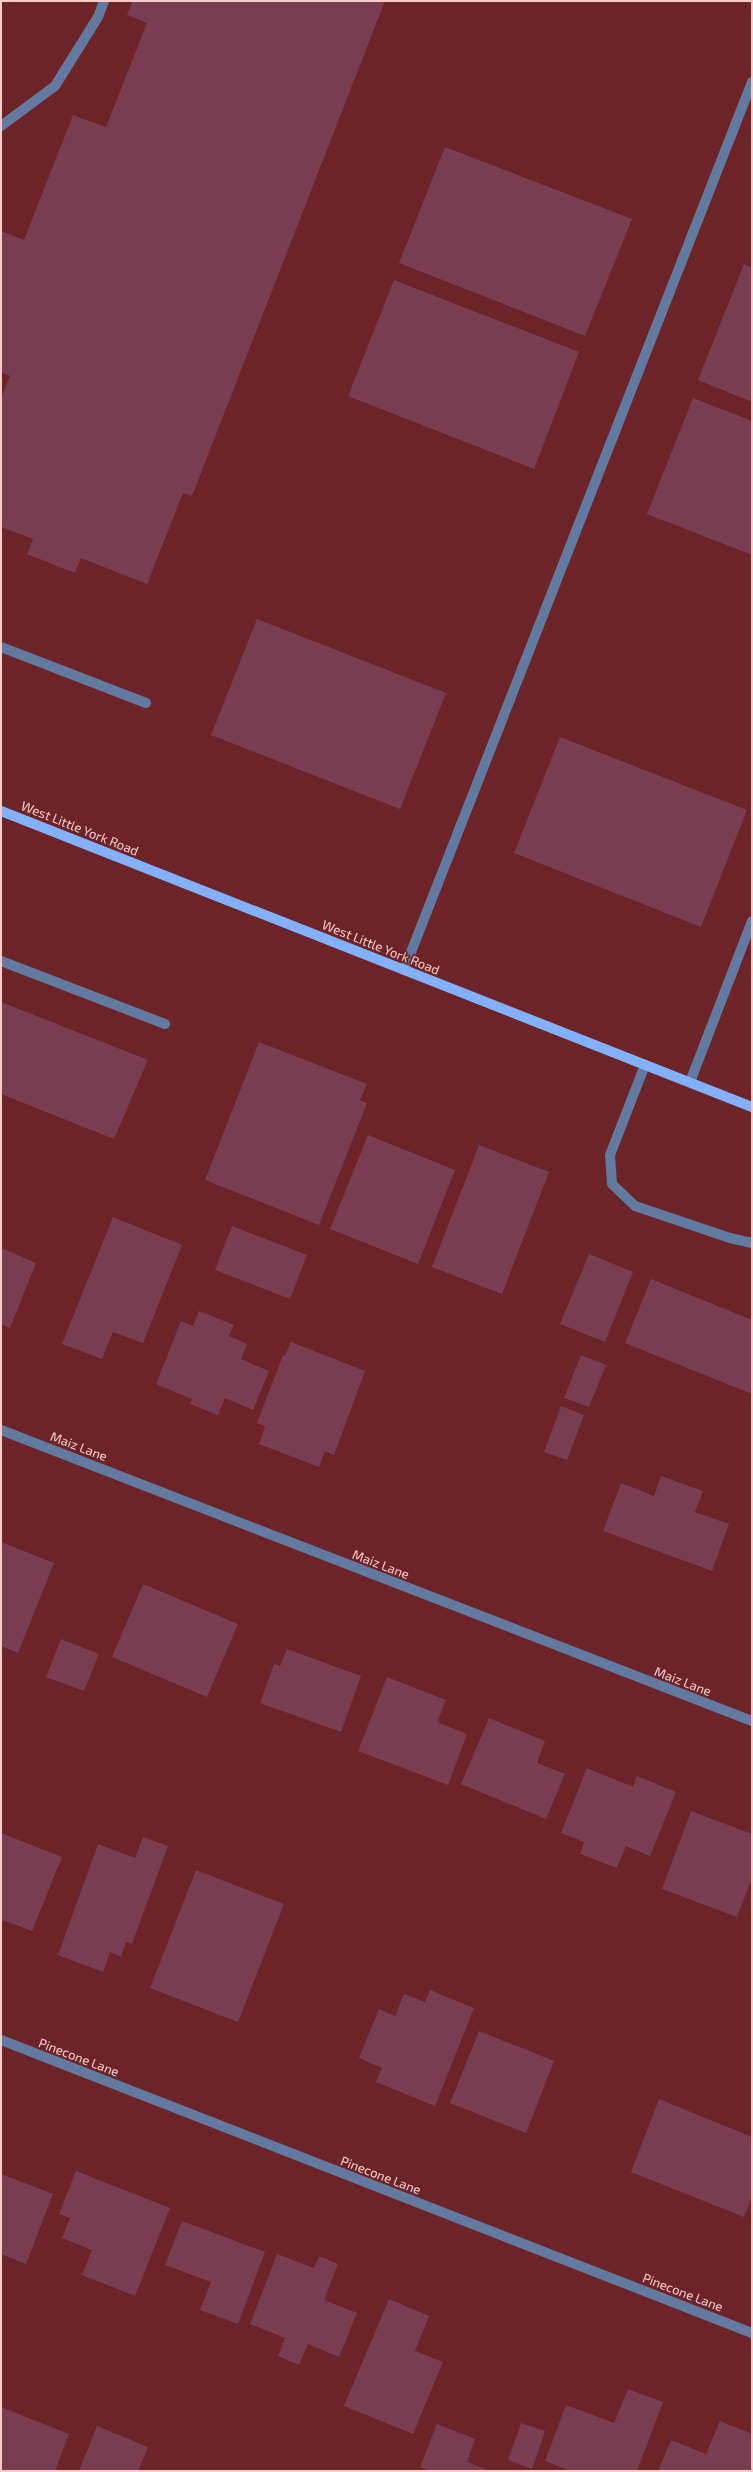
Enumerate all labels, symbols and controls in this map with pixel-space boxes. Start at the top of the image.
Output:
street label: West Little York Road [19,797,141,859]
street label: West Little York Road [320,916,442,978]
street label: Maiz Lane [48,1428,110,1464]
street label: Maiz Lane [350,1546,412,1582]
street label: Maiz Lane [652,1663,714,1699]
street label: Pinecone Lane [37,2034,121,2080]
street label: Pinecone Lane [339,2152,423,2198]
street label: Pinecone Lane [641,2269,725,2315]

